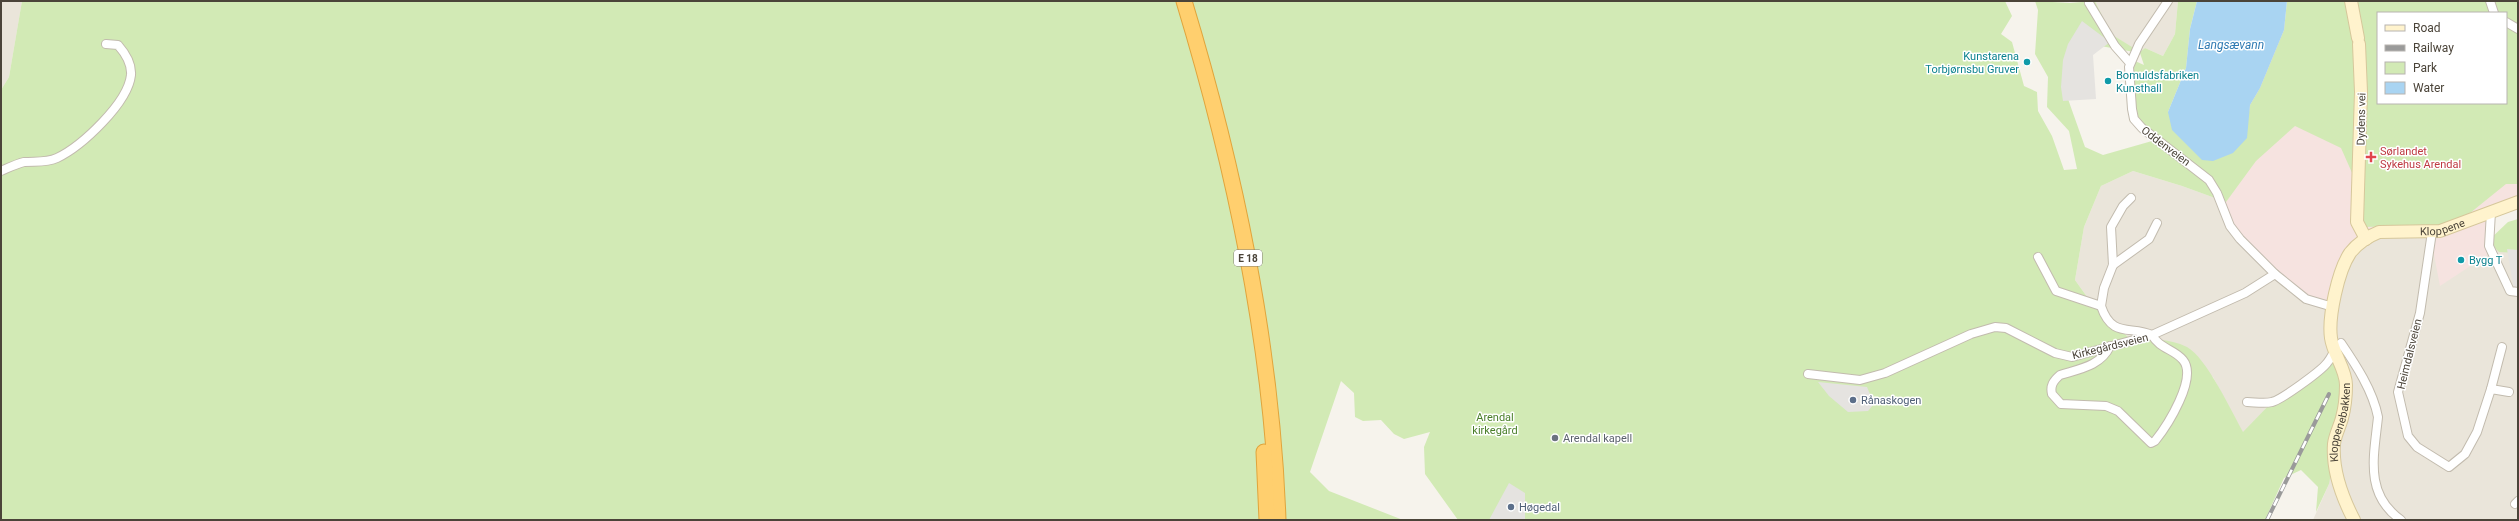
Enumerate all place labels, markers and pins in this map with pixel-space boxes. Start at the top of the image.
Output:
place label: Kunstarena Torbjørnsbu Gruver [1925,50,2019,76]
marker: Kunstarena Torbjørnsbu Gruver [2022,57,2032,67]
place label: Bomuldsfabriken Kunsthall [2116,69,2199,95]
marker: Bomuldsfabriken Kunsthall [2103,76,2113,86]
place label: Sørlandet Sykehus Arendal [2380,145,2461,171]
marker: Sørlandet Sykehus Arendal [2365,151,2377,163]
place label: Bygg T [2469,254,2503,267]
marker: Bygg T [2456,255,2466,265]
place label: Rånaskogen [1861,394,1921,407]
marker: Rånaskogen [1848,395,1858,405]
place label: Arendal kapell [1563,432,1632,445]
marker: Arendal kapell [1550,433,1560,443]
place label: Høgedal [1519,501,1560,514]
marker: Høgedal [1506,502,1516,512]

